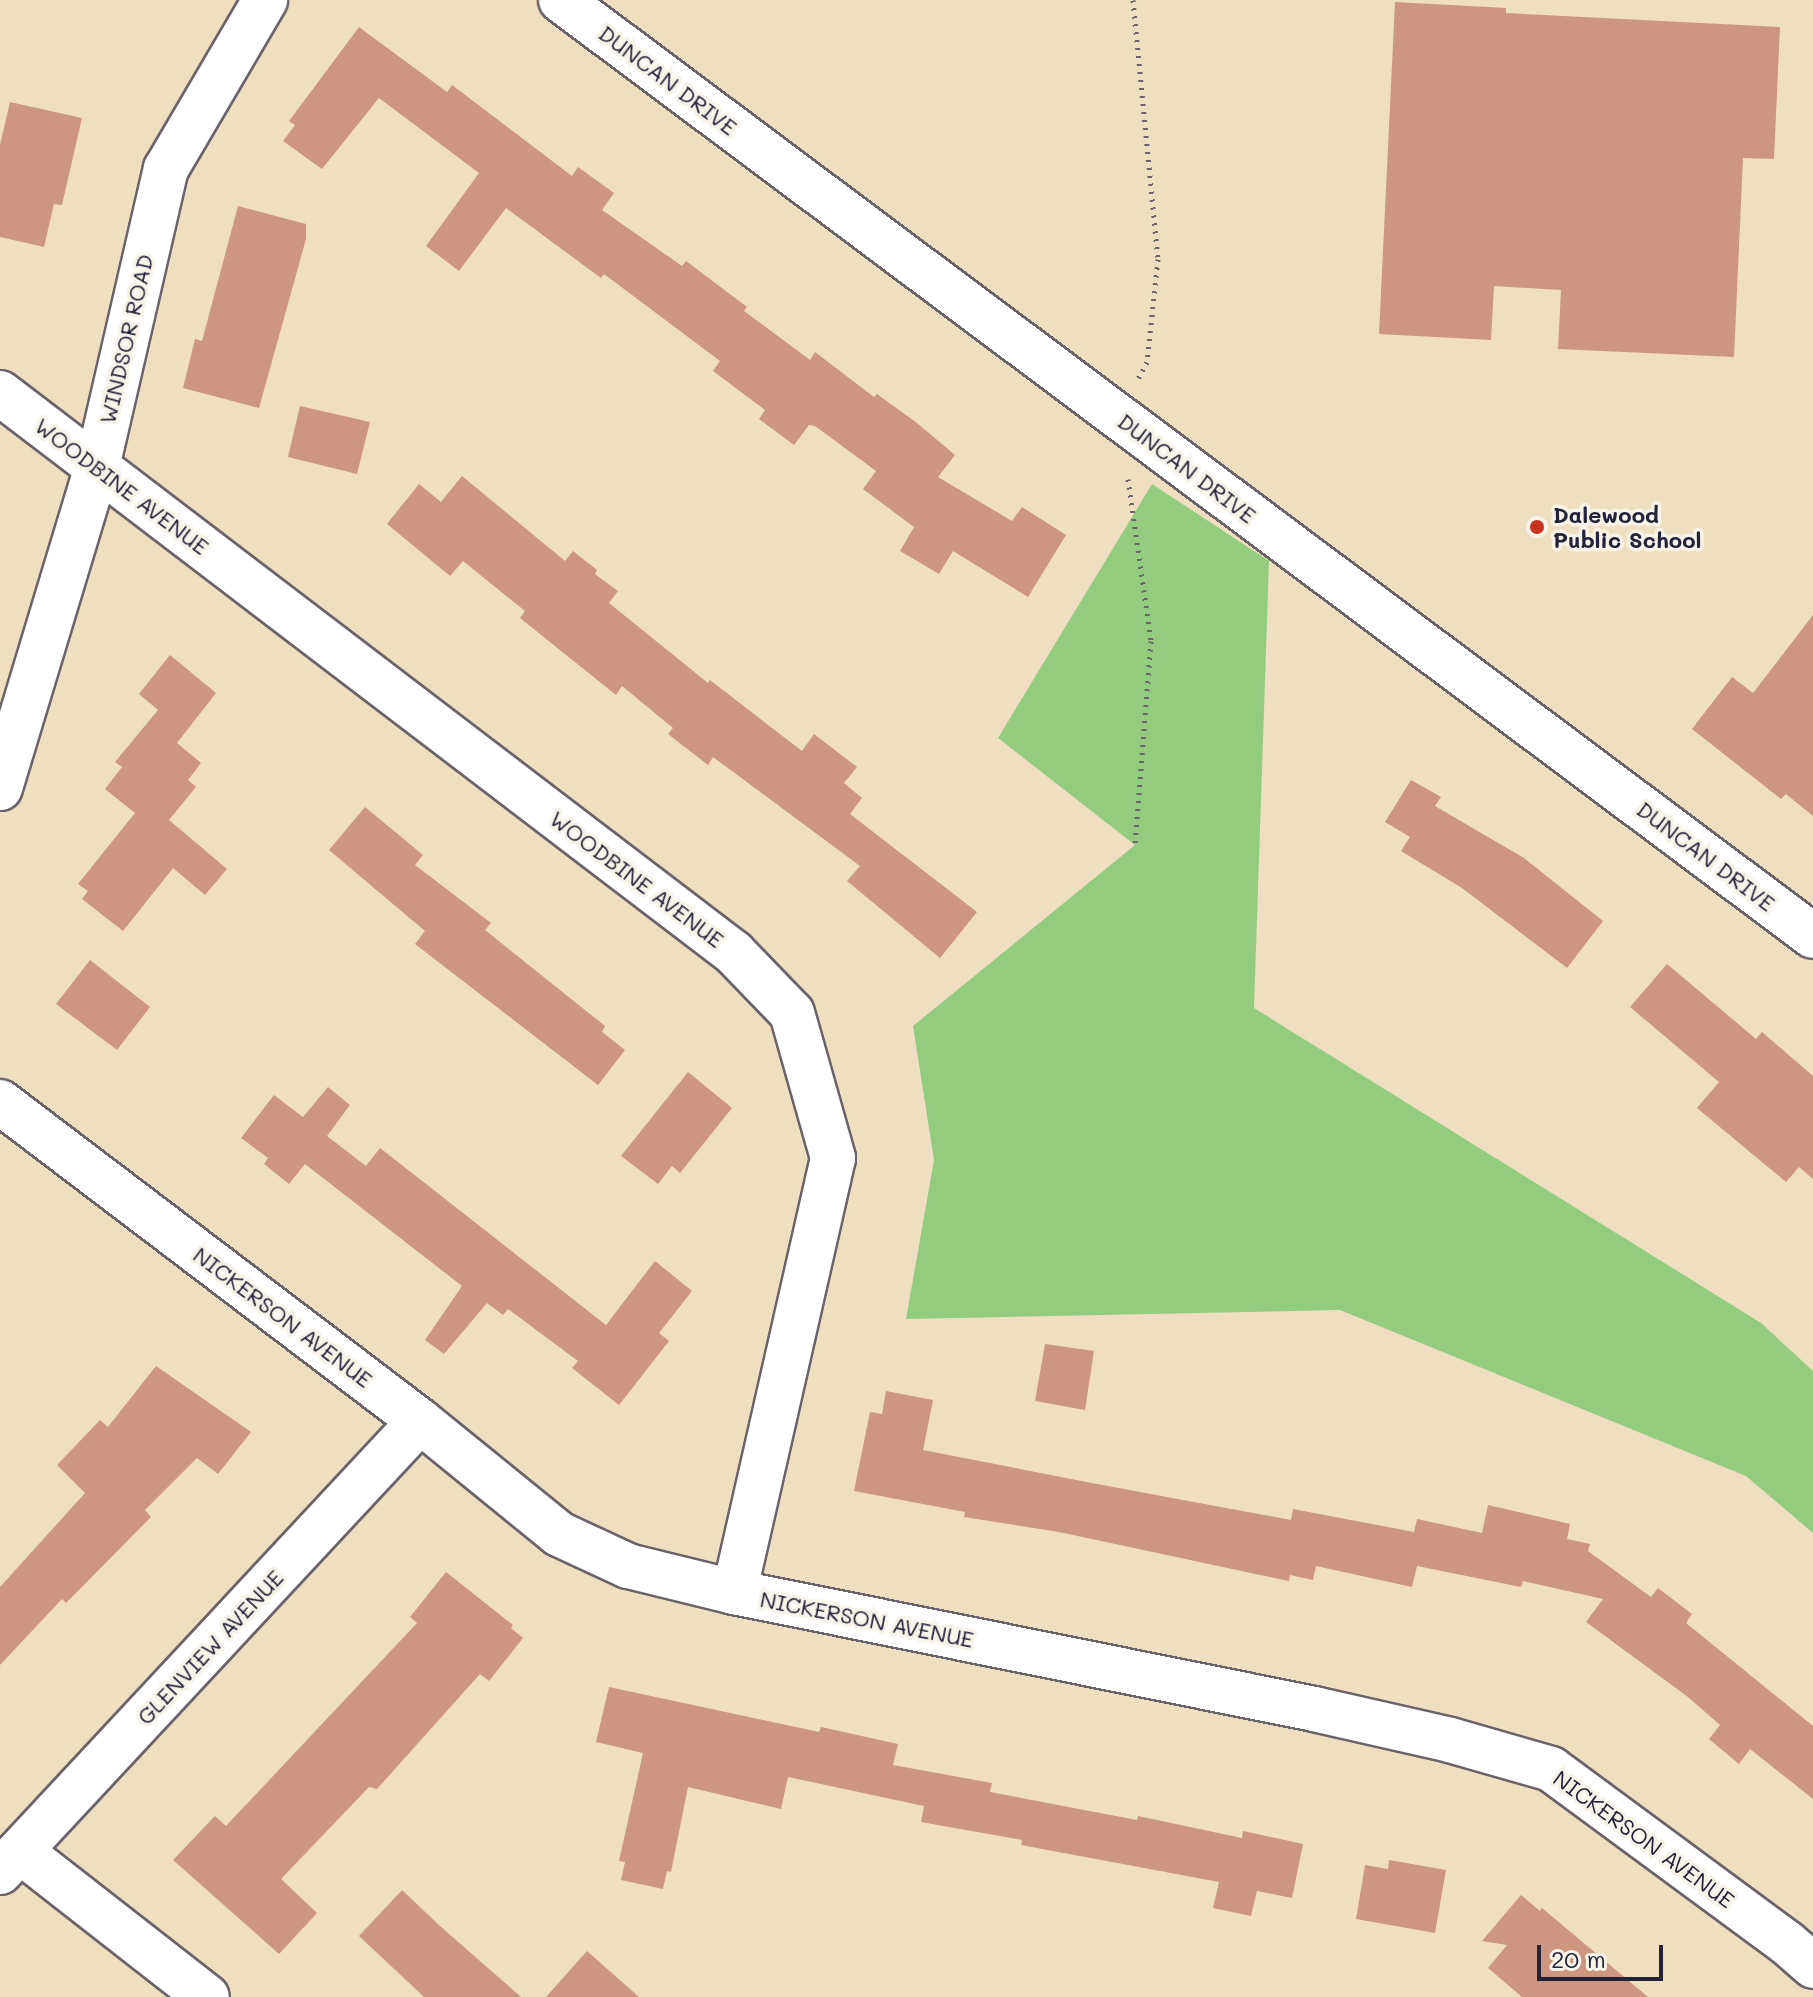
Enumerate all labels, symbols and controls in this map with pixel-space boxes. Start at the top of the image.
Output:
street label: DUNCAN DRIVE [594,20,742,140]
street label: WINDSOR ROAD [94,252,158,426]
street label: DUNCAN DRIVE [1113,408,1261,528]
street label: WOODBINE AVENUE [30,412,214,560]
place label: Dalewood Public School [1553,501,1701,552]
marker: Dalewood Public School [1528,518,1546,536]
street label: DUNCAN DRIVE [1632,796,1780,916]
street label: WOODBINE AVENUE [545,805,729,953]
street label: NICKERSON AVENUE [188,1241,378,1393]
street label: GLENVIEW AVENUE [132,1564,288,1730]
street label: NICKERSON AVENUE [758,1585,976,1653]
street label: NICKERSON AVENUE [1548,1765,1740,1913]
scale bar [1541,1929,1667,1979]
text: 20 m [1551,1943,1606,1974]

